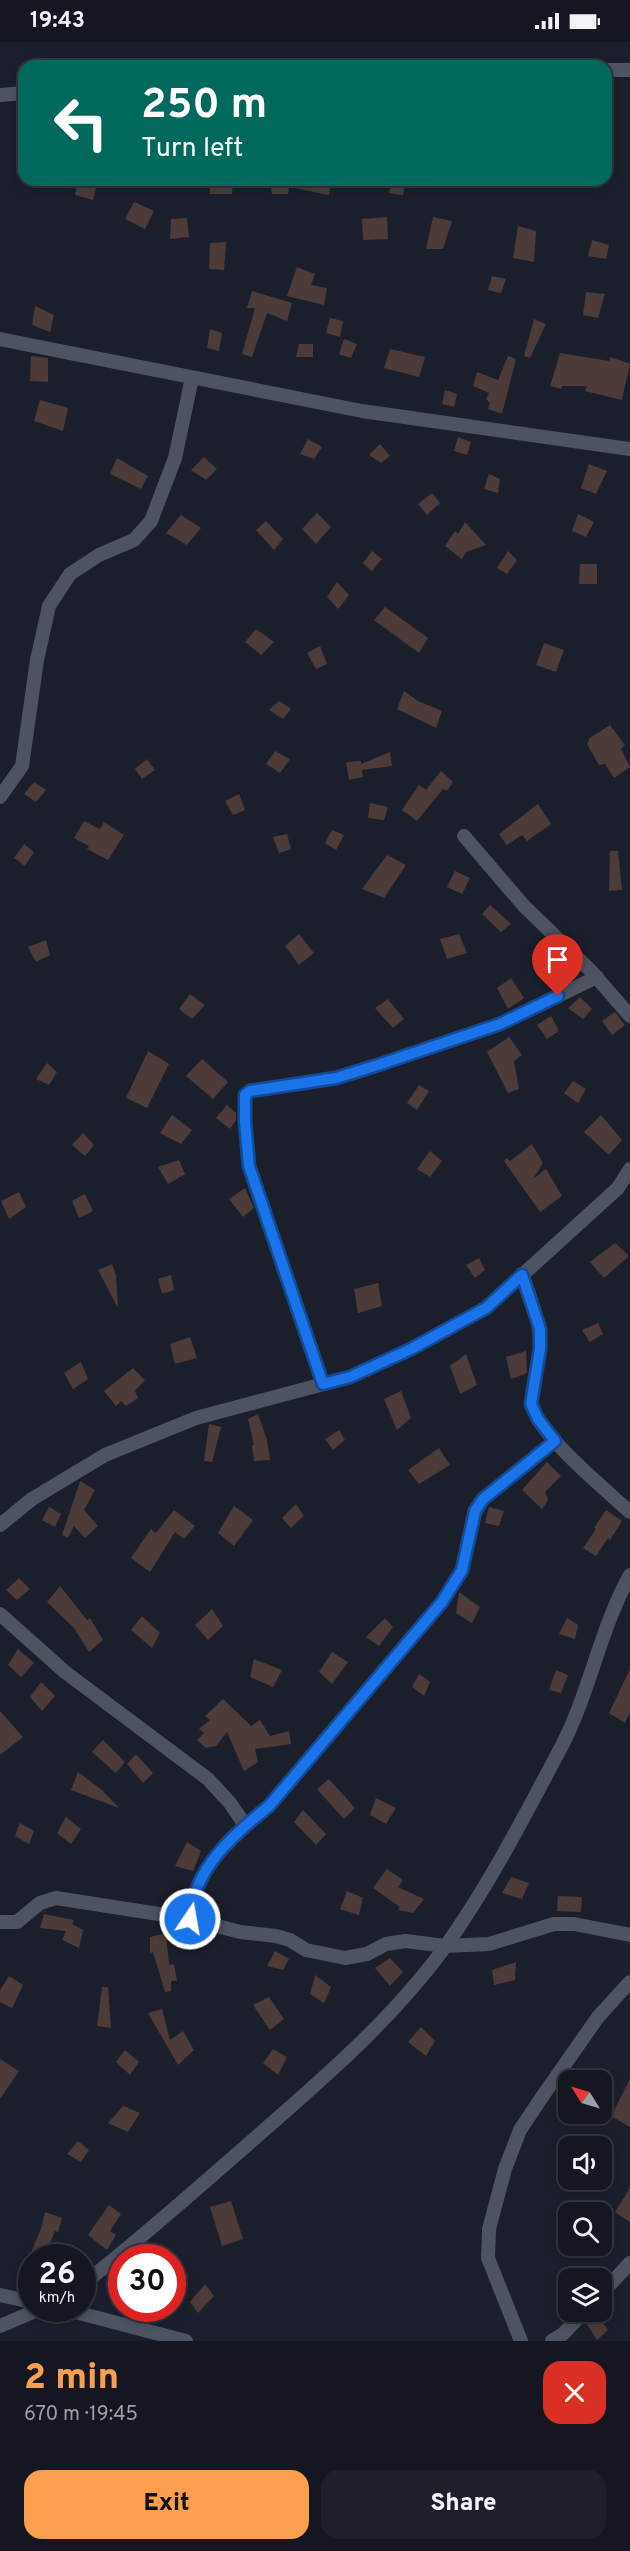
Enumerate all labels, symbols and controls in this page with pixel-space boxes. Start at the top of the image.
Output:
text: 19:43 [30,8,85,35]
text: 250 m [141,80,267,133]
icon: left [42,84,120,162]
text: Turn left [141,132,243,166]
pin [532,934,583,996]
icon: arrive [541,943,574,976]
position arrow [158,1887,222,1951]
north arrow [558,2070,612,2124]
map controls [558,2070,612,2322]
button: sound [558,2136,612,2190]
button: search [558,2202,612,2256]
speed limit sign: 30 [108,2244,186,2322]
text: 26 [39,2257,75,2294]
button: layers [558,2268,612,2322]
text: km/h [39,2289,75,2308]
text: 2 min [24,2356,119,2402]
button: close [543,2361,606,2424]
text: 670 m · 19:45 [24,2402,138,2428]
button: Exit [24,2470,309,2539]
button: Share [321,2470,606,2539]

